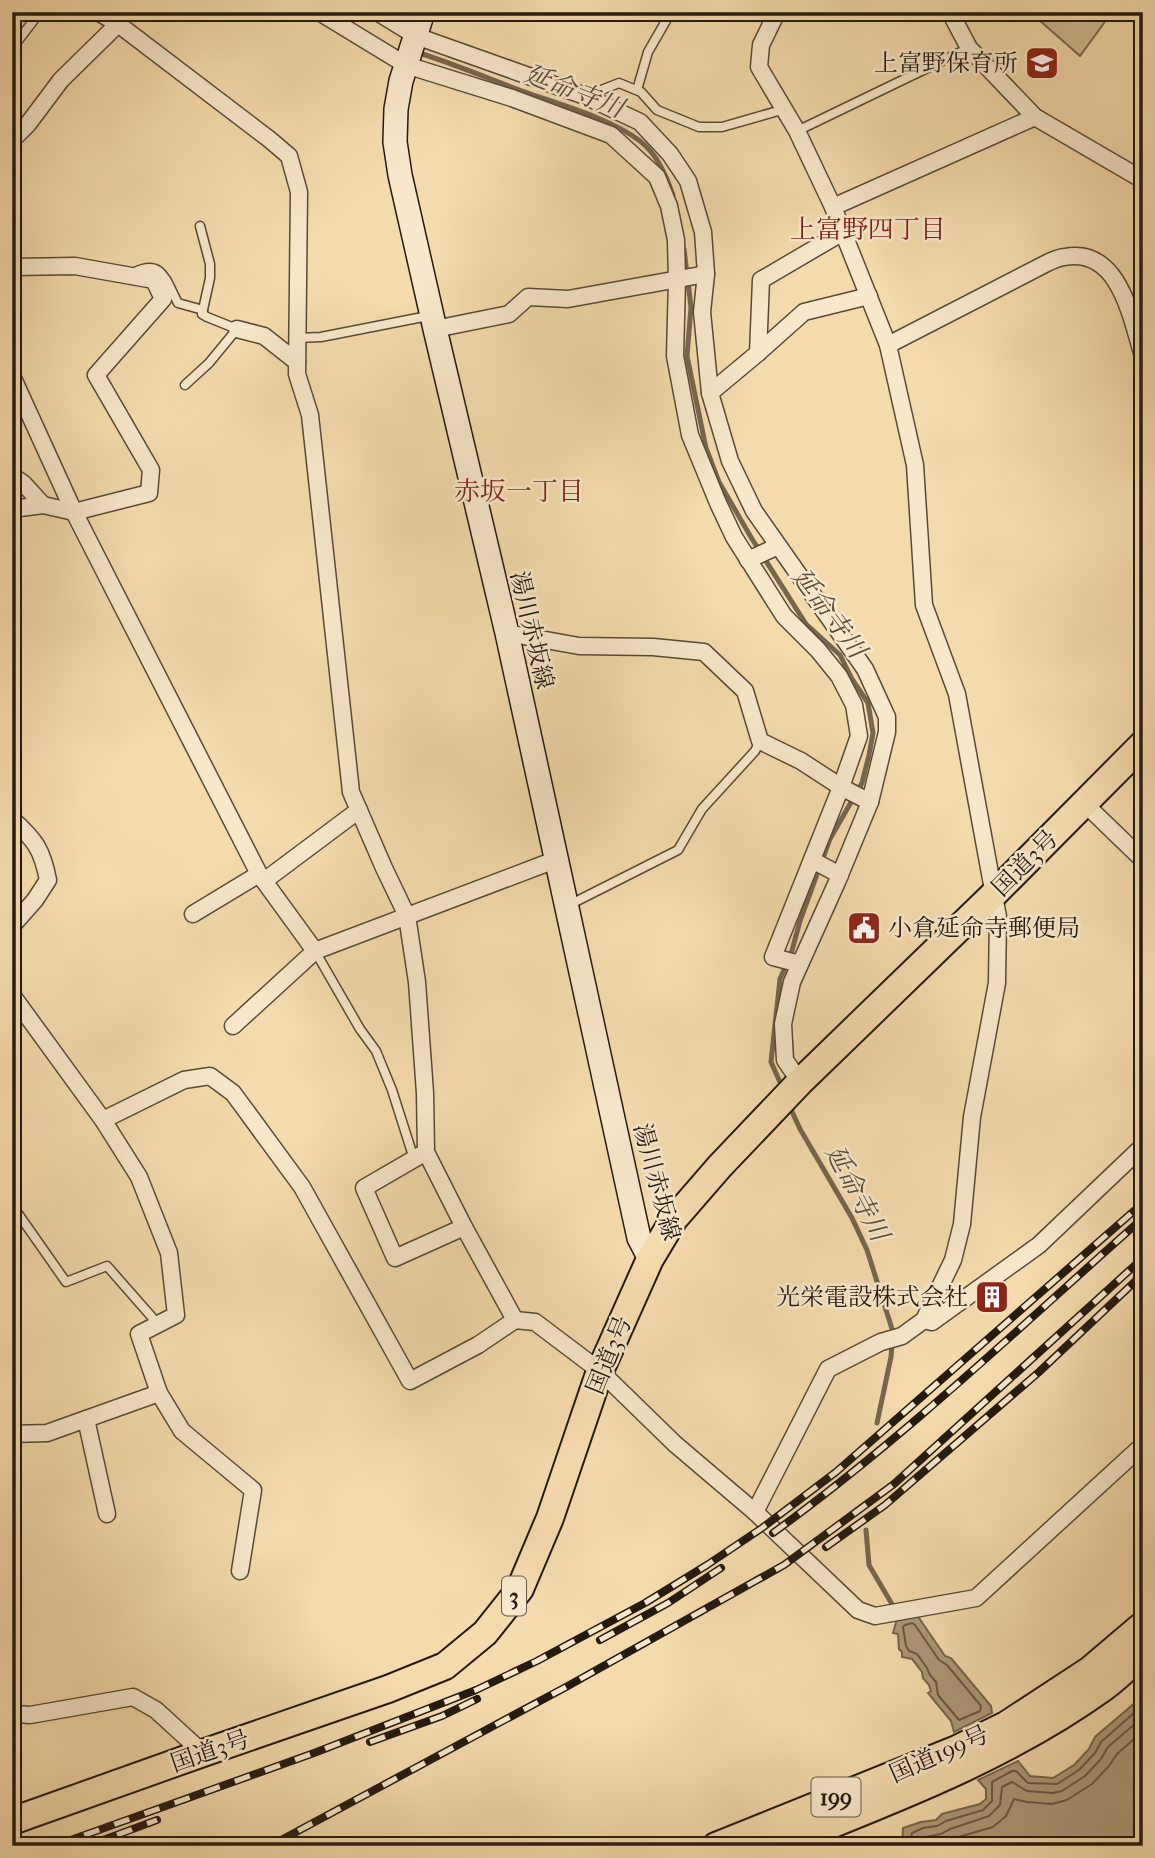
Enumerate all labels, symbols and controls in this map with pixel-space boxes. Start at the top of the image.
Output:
school or university icon: 上富野保育所 [1023,44,1061,82]
place label: 上富野保育所 [874,49,1018,77]
water label: 延命寺川 [520,58,631,125]
district label: 上富野四丁目 [790,214,946,245]
district label: 赤坂一丁目 [454,476,584,507]
water label: 延命寺川 [785,562,874,666]
street label: 湯川赤坂線 [505,568,559,692]
street label: 国道3号 [986,824,1064,902]
public building icon: 小倉延命寺郵便局 [845,909,883,947]
place label: 小倉延命寺郵便局 [888,914,1080,942]
street label: 湯川赤坂線 [628,1120,686,1244]
water label: 延命寺川 [819,1140,897,1249]
building icon: 光栄電設株式会社 [973,1278,1011,1316]
place label: 光栄電設株式会社 [776,1283,968,1311]
street label: 国道3号 [581,1312,637,1398]
road number: 3 [502,1576,526,1616]
street label: 国道199号 [885,1720,993,1788]
street label: 国道3号 [167,1724,253,1778]
road number: 199 [812,1778,860,1816]

